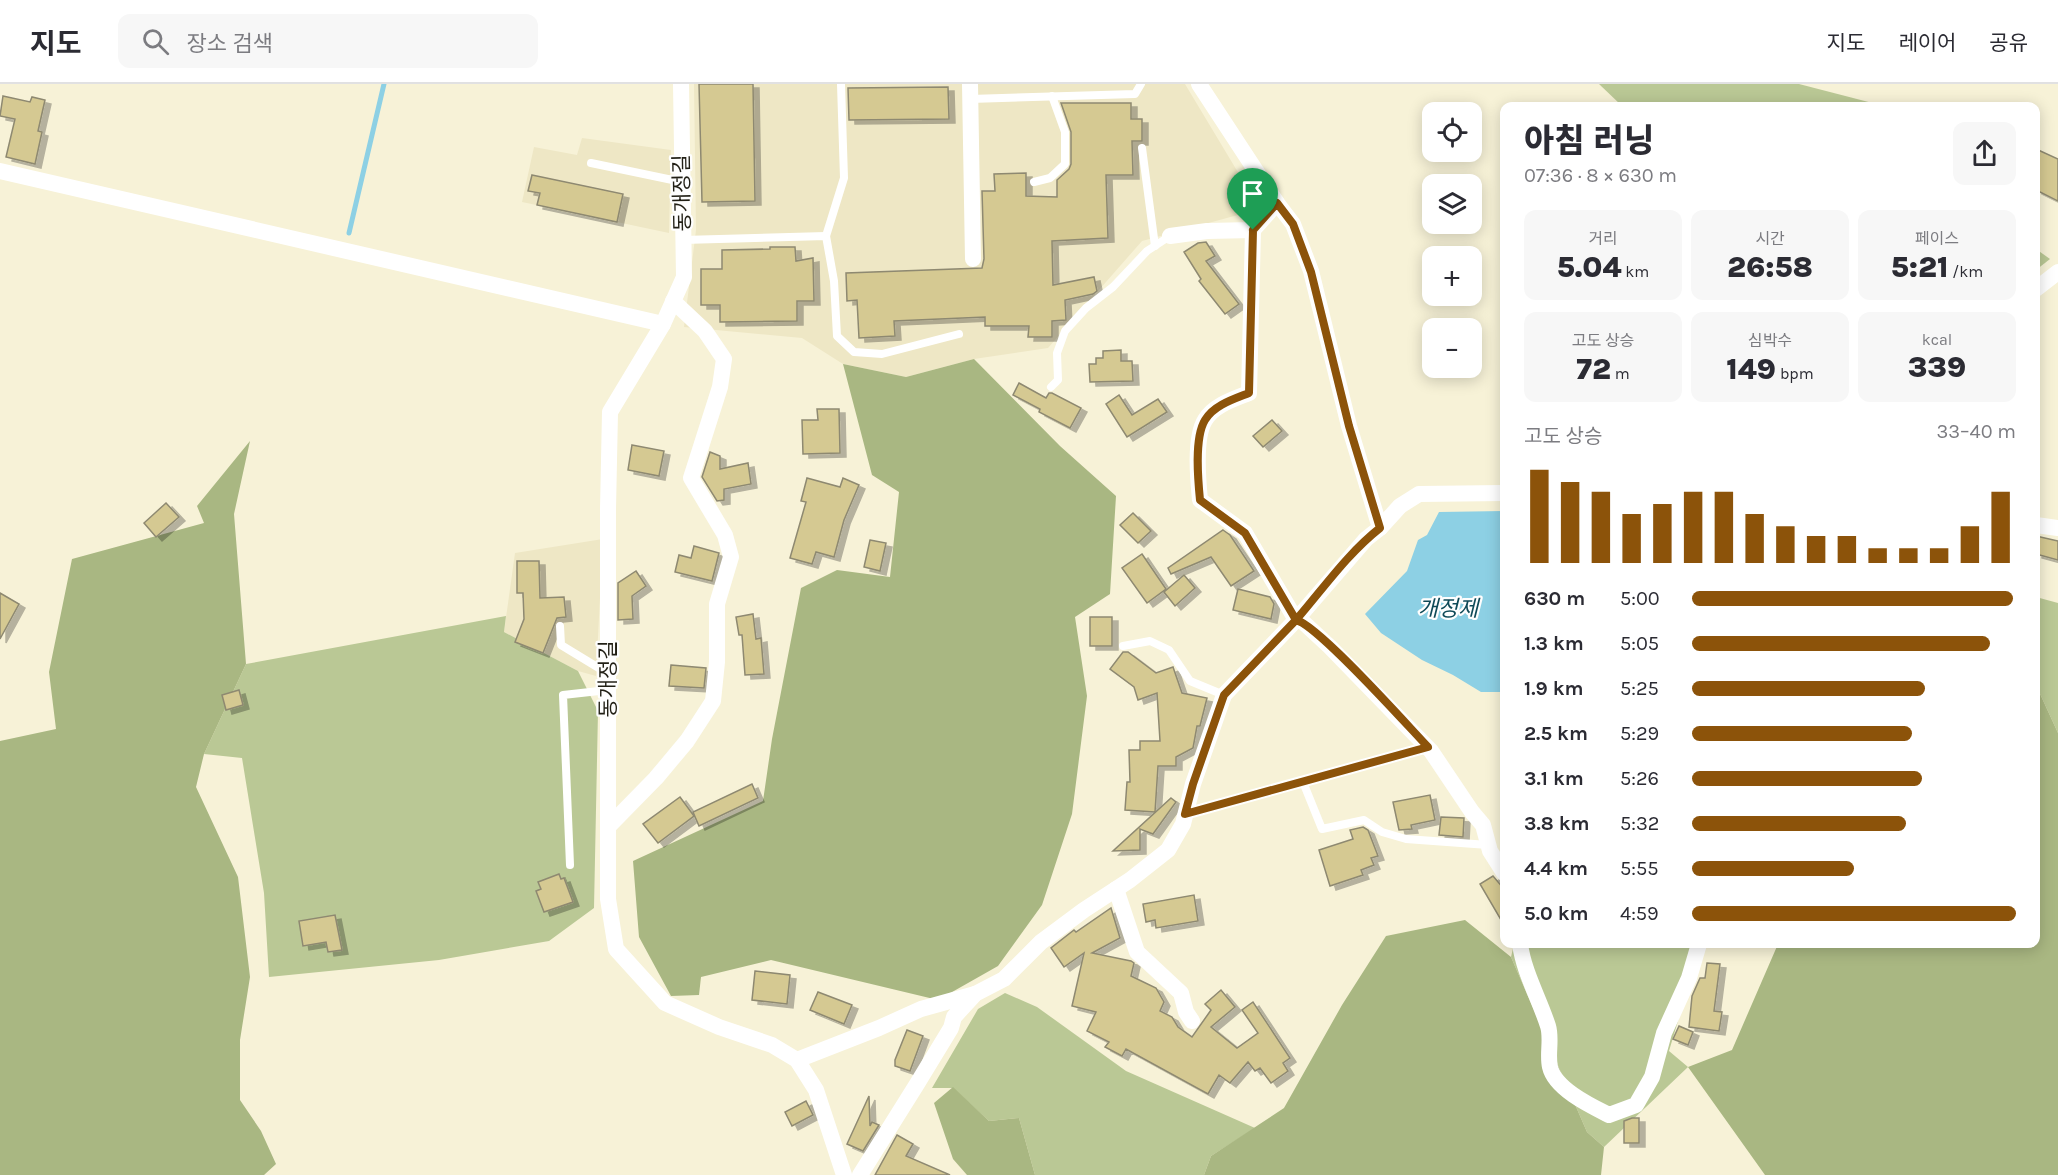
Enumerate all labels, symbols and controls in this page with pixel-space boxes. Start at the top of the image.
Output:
search box [118,14,538,68]
icon: search [139,25,172,58]
text: 지도 [30,27,82,60]
text: 장소 검색 [187,31,273,57]
text: 지도 [1827,31,1865,55]
text: 레이어 [1898,31,1956,55]
text: 공유 [1989,31,2028,55]
map controls [1422,102,1482,378]
button: locate [1422,102,1482,162]
text: 아침 러닝 [1524,122,1654,160]
button: share [1953,122,2016,185]
street label: 동개정길 [669,154,695,232]
text: 07:36 · 8 × 630 m [1524,164,1677,187]
pin [1227,168,1278,230]
button: layers [1422,174,1482,234]
icon: arrive [1236,177,1269,210]
text: 거리 [1588,229,1618,248]
text: 시간 [1755,229,1785,248]
text: 페이스 [1915,229,1959,248]
button: + [1422,246,1482,306]
text: 5.04 [1557,249,1622,285]
text: 26:58 [1727,249,1813,285]
text: 5:21 [1891,249,1949,285]
text: km [1622,262,1649,281]
text: /km [1949,262,1983,281]
button: − [1422,318,1482,378]
text: kcal [1922,330,1952,349]
text: 고도 상승 [1572,331,1634,350]
text: 심박수 [1748,331,1792,350]
text: 339 [1908,349,1966,385]
text: 72 [1576,351,1611,387]
text: 149 [1726,351,1776,387]
text: m [1611,364,1630,383]
text: bpm [1776,364,1814,383]
text: 33–40 m [1936,420,2016,443]
text: 고도 상승 [1524,425,1602,448]
text: 630 m [1524,587,1585,610]
text: 5:00 [1620,587,1660,610]
water label: 개정제 [1418,596,1481,622]
text: 1.3 km [1524,632,1584,655]
text: 5:05 [1620,632,1659,655]
street label: 동개정길 [596,640,620,718]
text: 1.9 km [1524,677,1584,700]
text: 5:25 [1620,677,1659,700]
text: 2.5 km [1524,722,1588,745]
text: 5:29 [1620,722,1659,745]
text: 3.1 km [1524,767,1584,790]
text: 5:26 [1620,767,1659,790]
text: 3.8 km [1524,812,1590,835]
text: 5:32 [1620,812,1659,835]
text: 4.4 km [1524,857,1588,880]
text: 5:55 [1620,857,1658,880]
text: 5.0 km [1524,902,1588,925]
text: 4:59 [1620,902,1659,925]

